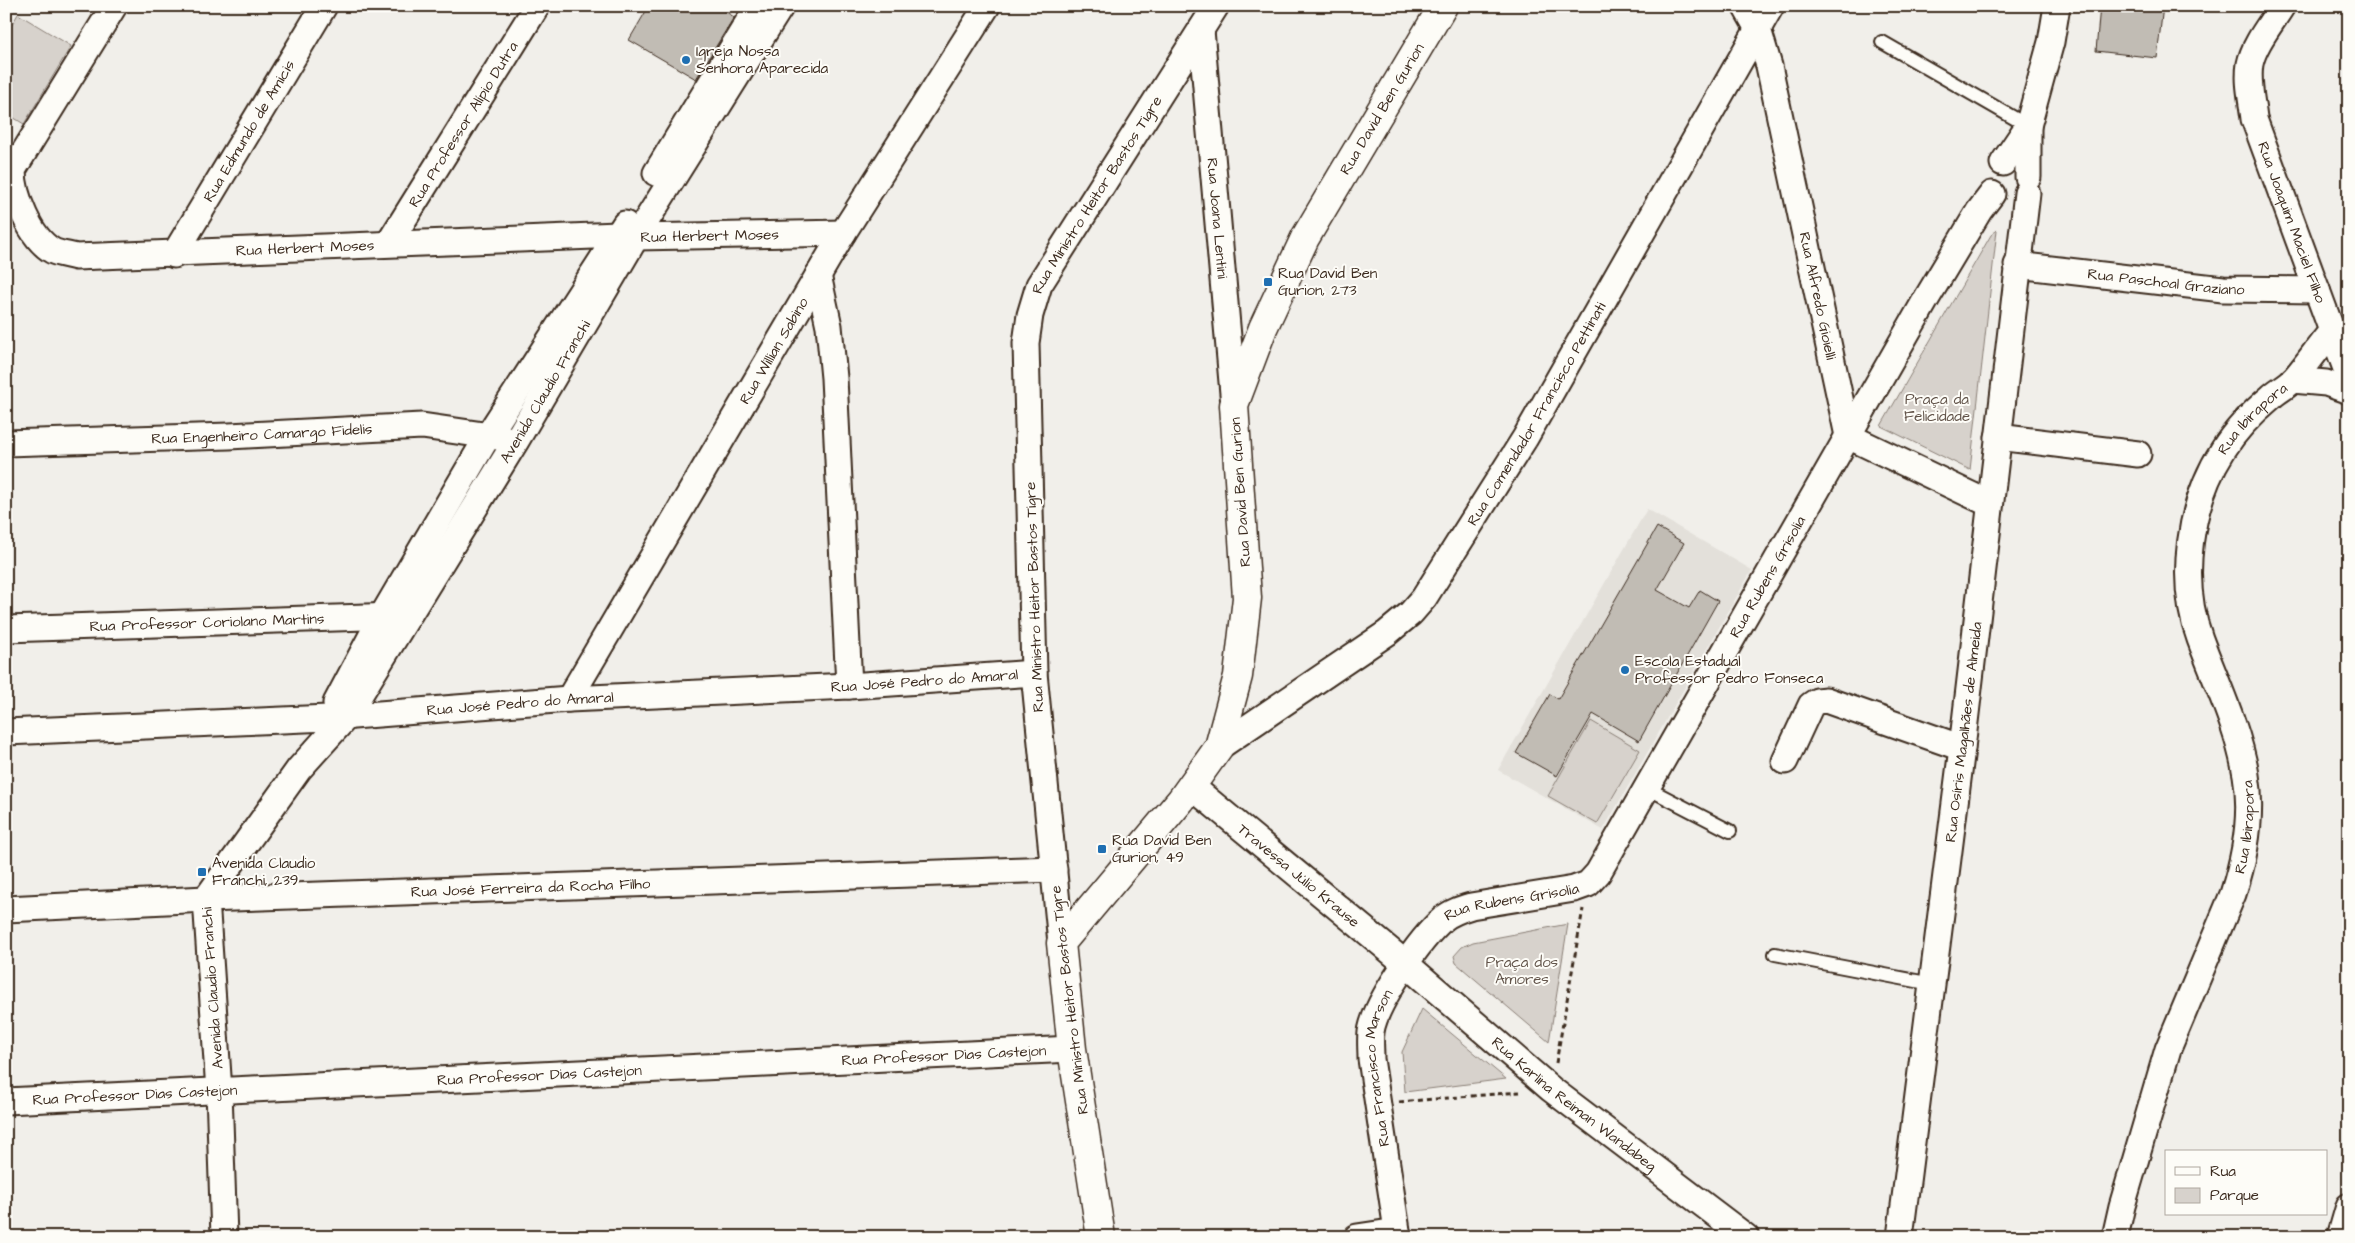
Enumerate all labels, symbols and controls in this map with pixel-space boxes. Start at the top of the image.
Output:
street label: Rua Professor Alípio Dutra [404,37,523,211]
street label: Rua David Ben Gurion [1335,39,1430,179]
place label: Igreja Nossa Senhora Aparecida [696,41,828,79]
marker: Igreja Nossa Senhora Aparecida [680,54,692,66]
street label: Rua Edmundo de Amicis [198,56,300,206]
street label: Rua Ministro Heitor Bastos Tigre [1027,92,1167,296]
street label: Rua Joaquim Maciel Filho [2252,139,2331,307]
street label: Rua Joana Lentini [1201,157,1233,280]
street label: Rua Herbert Moses [640,224,780,248]
street label: Rua Alfredo Gioielli [1794,230,1842,362]
street label: Rua Herbert Moses [235,235,375,262]
place label: Rua David Ben Gurion, 273 [1278,263,1378,301]
street label: Rua Paschoal Graziano [2086,263,2245,300]
marker: Rua David Ben Gurion, 273 [1262,276,1274,288]
street label: Rua Willian Sabino [735,293,814,408]
street label: Rua Comendador Francisco Pettinati [1462,298,1612,530]
street label: Avenida Claudio Franchi [495,316,596,467]
street label: Rua Ibirapora [2213,378,2292,459]
park label: Praça da Felicidade [1904,389,1970,427]
street label: Rua David Ben Gurion [1225,416,1256,567]
street label: Rua Engenheiro Camargo Fidelis [151,419,373,449]
street label: Rua Ministro Heitor Bastos Tigre [1020,481,1050,713]
street label: Rua Rubens Grisolia [1725,512,1811,642]
street label: Rua Professor Coriolano Martins [89,608,325,637]
street label: Rua Osíris Magalhães de Almeida [1940,620,1988,843]
place label: Escola Estadual Professor Pedro Fonseca [1635,651,1824,689]
street label: Rua José Pedro do Amaral [830,664,1019,698]
marker: Escola Estadual Professor Pedro Fonseca [1619,664,1631,676]
street label: Rua José Pedro do Amaral [426,687,614,721]
street label: Rua Ibirapora [2229,779,2260,876]
street label: Travessa Júlio Krause [1233,819,1364,932]
place label: Rua David Ben Gurion, 49 [1112,830,1212,868]
marker: Rua David Ben Gurion, 49 [1096,843,1108,855]
place label: Avenida Claudio Franchi, 239 [212,853,316,891]
marker: Avenida Claudio Franchi, 239 [196,866,208,878]
street label: Rua José Ferreira da Rocha Filho [411,873,651,903]
street label: Rua Rubens Grisolia [1440,878,1582,926]
street label: Rua Ministro Heitor Bastos Tigre [1045,884,1095,1116]
street label: Avenida Claudio Franchi [196,906,229,1070]
park label: Praça dos Amores [1486,952,1559,990]
street label: Rua Francisco Marson [1360,985,1398,1148]
street label: Rua Karlina Reiman Wandabeg [1487,1032,1661,1177]
street label: Rua Professor Dias Castejon [841,1040,1047,1071]
street label: Rua Professor Dias Castejon [437,1060,643,1091]
street label: Rua Professor Dias Castejon [32,1080,238,1111]
legend [2165,1150,2328,1216]
text: Rua [2210,1161,2236,1182]
text: Parque [2210,1185,2259,1206]

